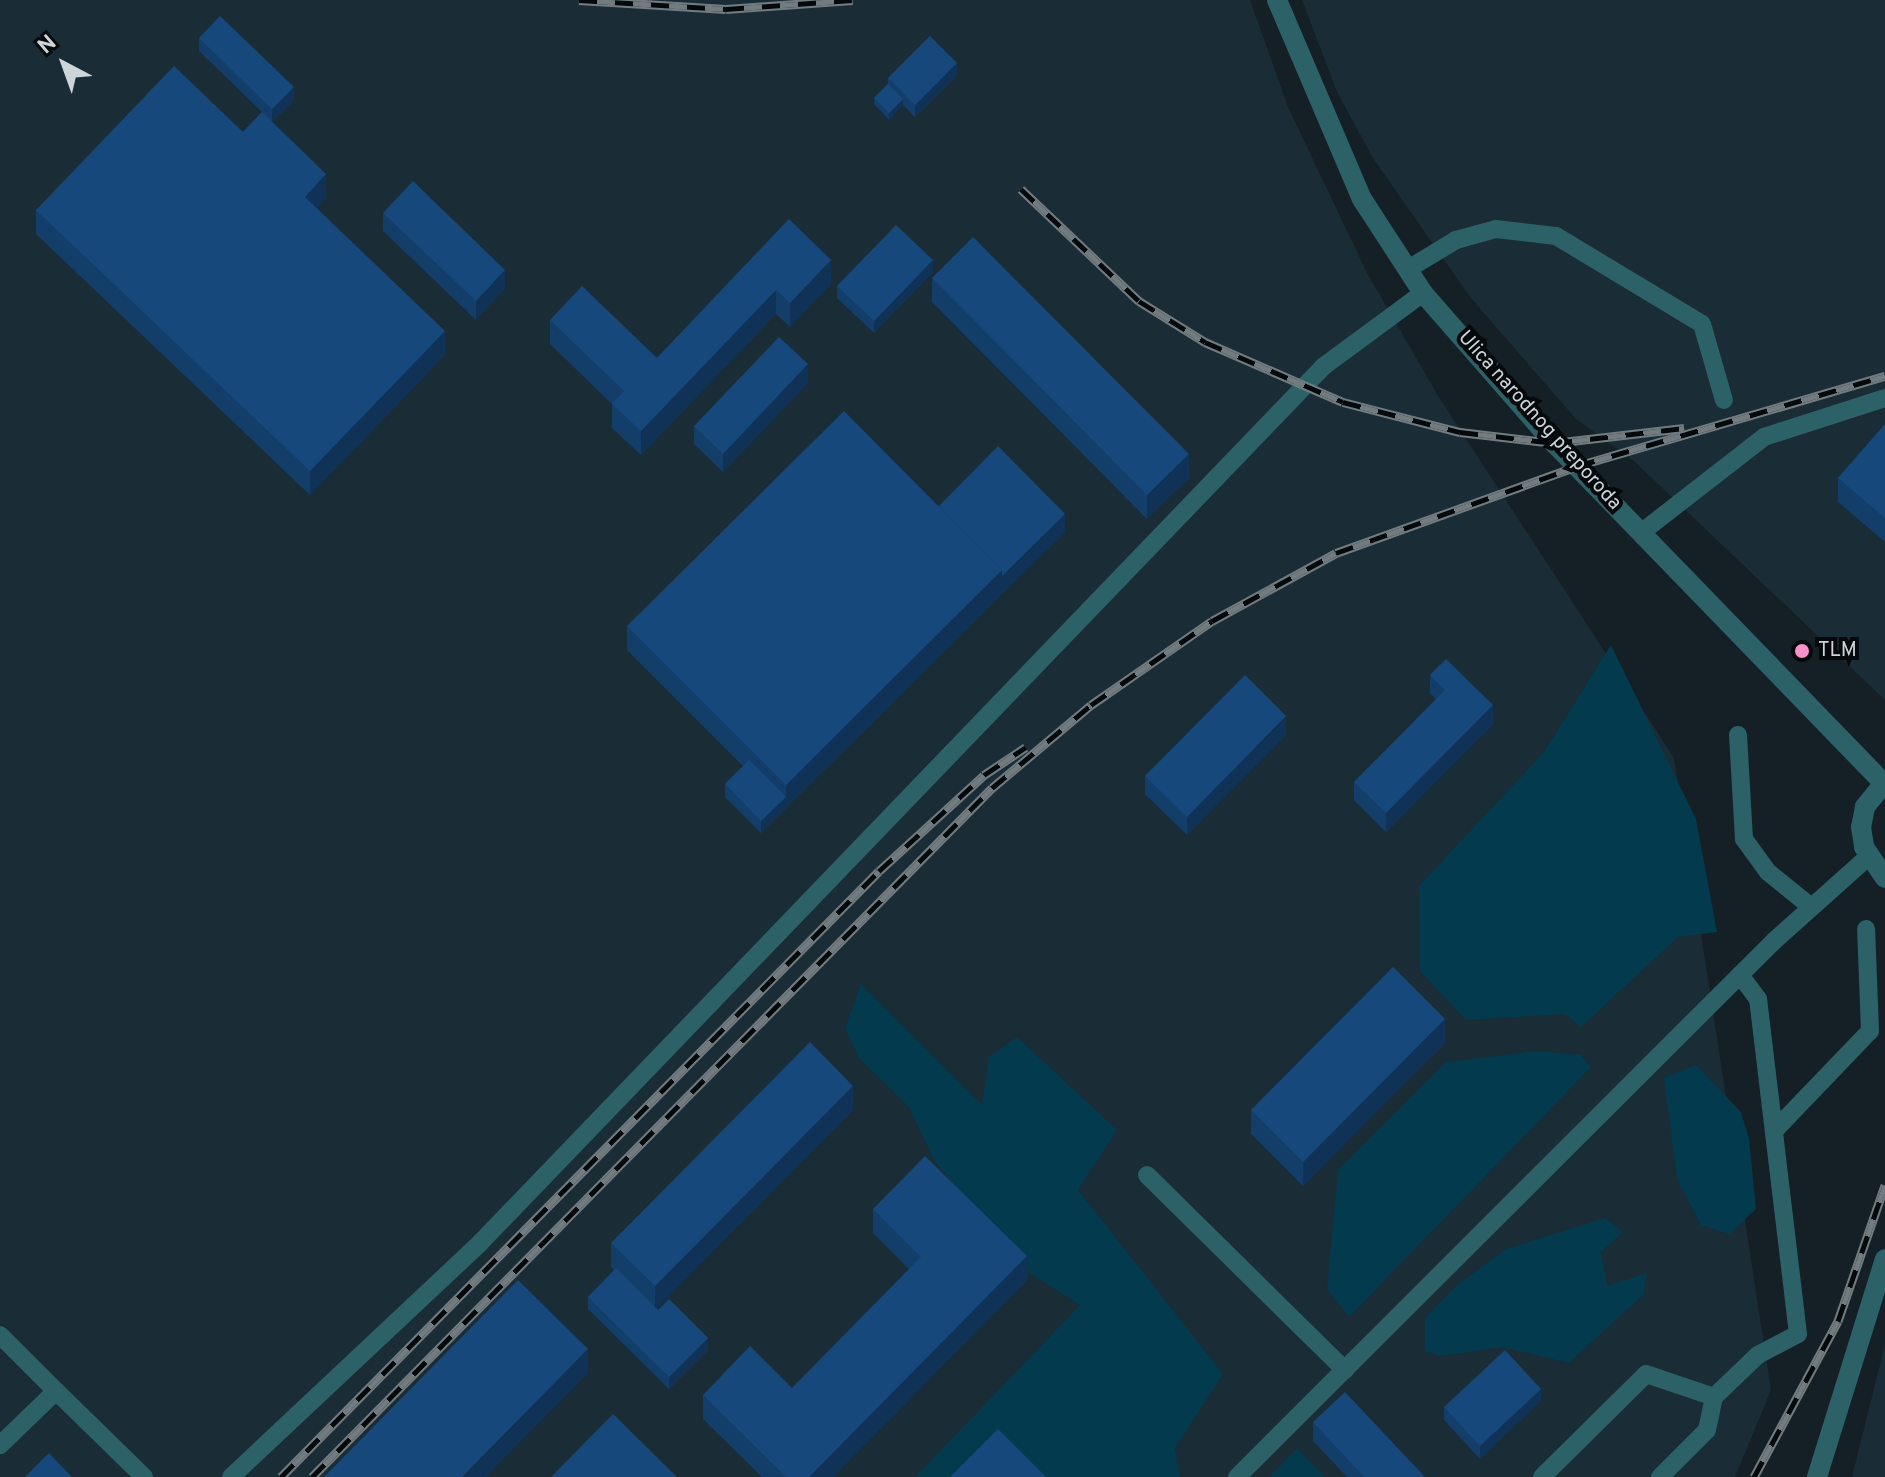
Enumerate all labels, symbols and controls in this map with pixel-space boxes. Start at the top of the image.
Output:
north arrow [24,24,104,104]
text: N [33,30,63,61]
street label: Ulica narodnog preporoda [1452,326,1626,516]
place label: TLM [1818,639,1857,663]
marker: TLM [1793,642,1811,660]

